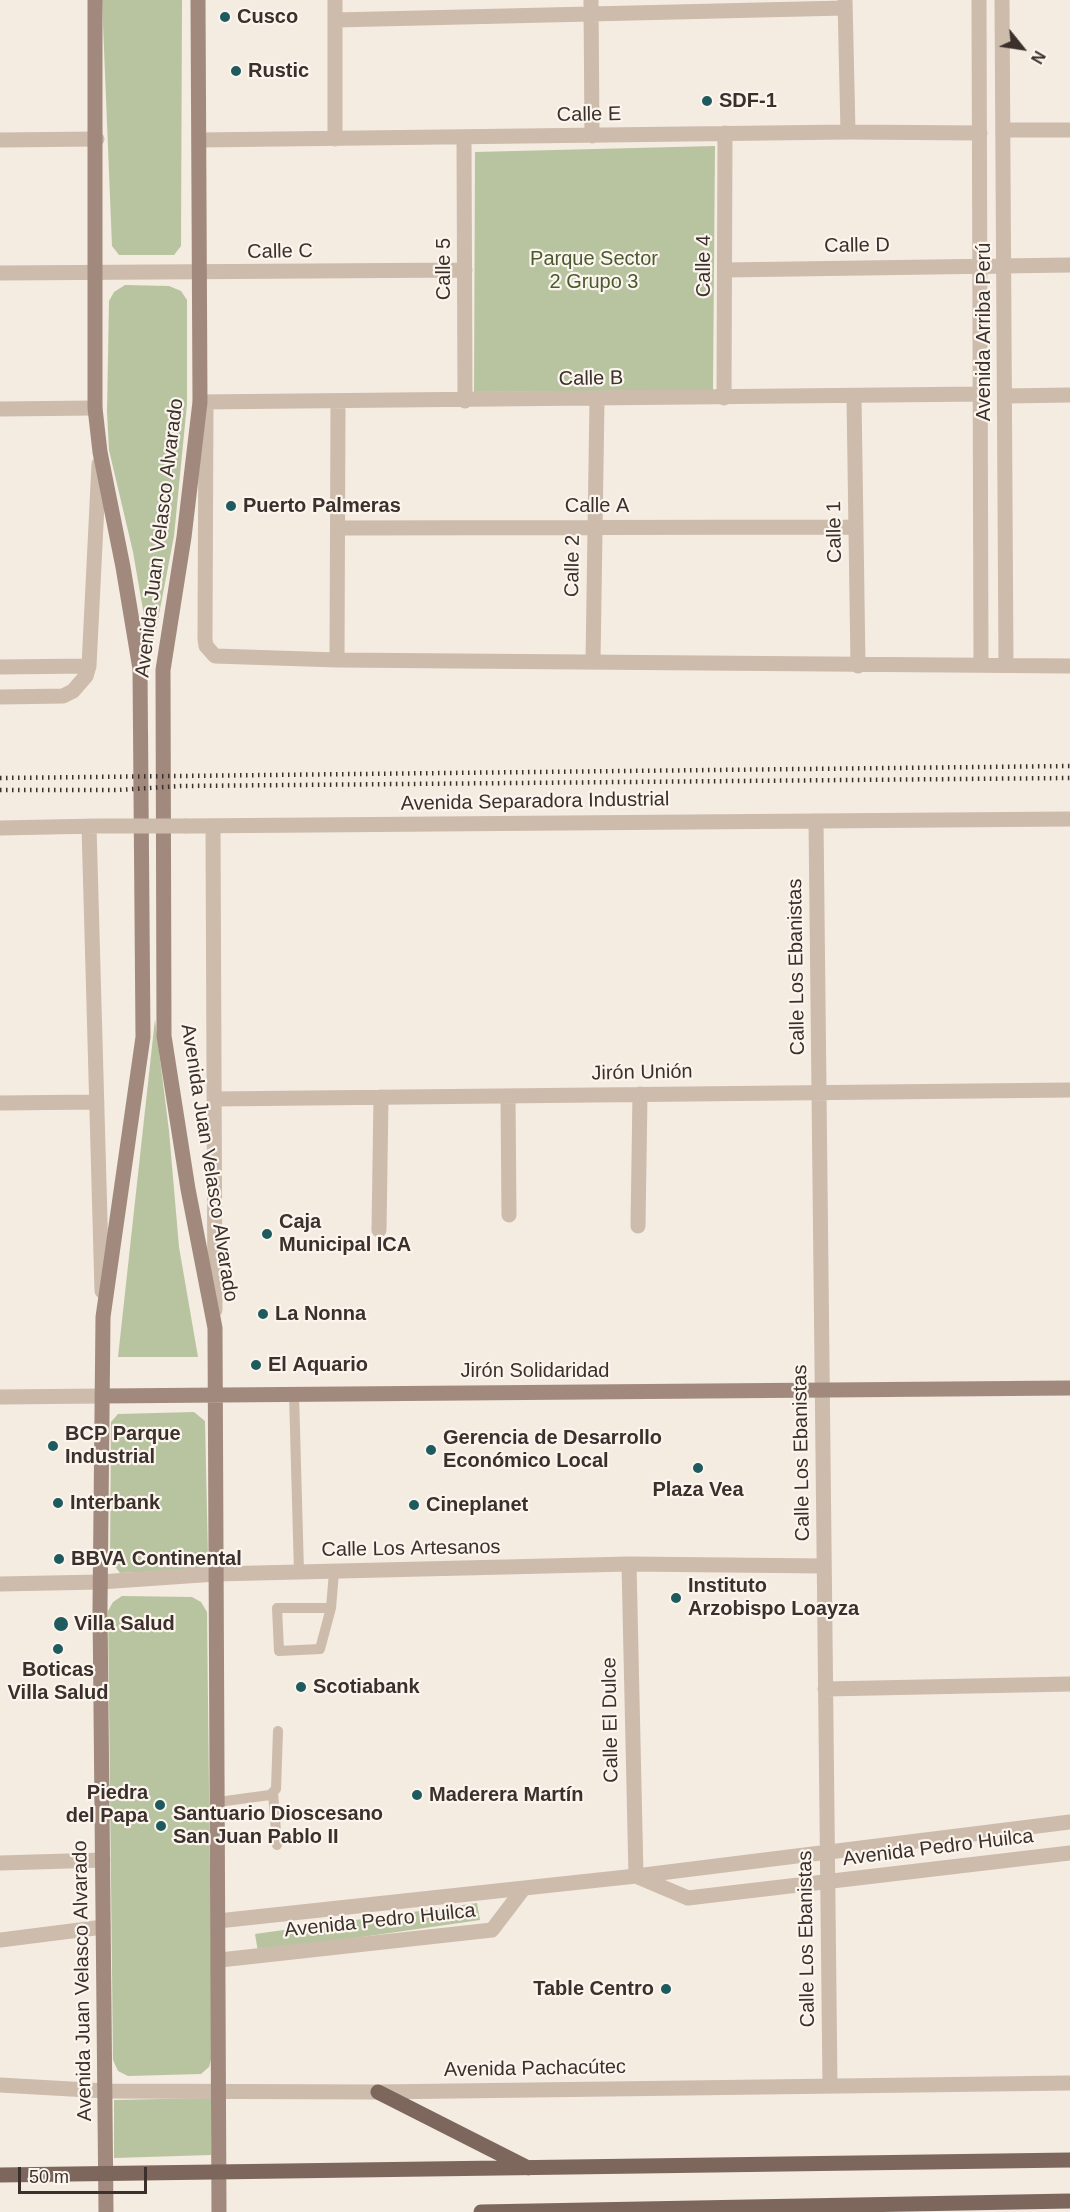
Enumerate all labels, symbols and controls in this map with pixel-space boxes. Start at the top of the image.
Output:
place label: Cusco [237,5,298,29]
marker: Cusco [218,10,232,24]
north arrow [992,18,1052,78]
text: N [1028,48,1048,67]
place label: Rustic [248,59,309,83]
marker: Rustic [229,64,243,78]
place label: SDF-1 [719,89,777,113]
marker: SDF-1 [700,94,714,108]
street label: Calle E [557,102,621,128]
street label: Calle D [824,233,890,259]
street label: Calle 4 [692,235,716,297]
street label: Calle 5 [432,238,456,300]
street label: Calle C [247,239,313,265]
street label: Avenida Arriba Perú [972,243,996,421]
park label: Parque Sector 2 Grupo 3 [530,247,658,294]
street label: Calle B [559,366,623,392]
street label: Avenida Juan Velasco Alvarado [131,397,189,679]
place label: Puerto Palmeras [243,494,401,518]
street label: Calle A [565,494,629,518]
marker: Puerto Palmeras [224,499,238,513]
street label: Calle 1 [822,501,848,563]
street label: Calle 2 [560,535,586,597]
street label: Avenida Separadora Industrial [400,788,670,816]
street label: Calle Los Ebanistas [783,878,811,1056]
street label: Avenida Juan Velasco Alvarado [175,1022,243,1304]
street label: Jirón Unión [591,1060,693,1086]
place label: Caja Municipal ICA [279,1210,411,1257]
marker: Caja Municipal ICA [260,1227,274,1241]
place label: La Nonna [275,1302,366,1326]
marker: La Nonna [256,1307,270,1321]
place label: El Aquario [268,1353,368,1377]
marker: El Aquario [249,1358,263,1372]
street label: Jirón Solidaridad [461,1359,609,1383]
street label: Calle Los Ebanistas [788,1364,816,1542]
place label: BCP Parque Industrial [65,1422,181,1469]
place label: Gerencia de Desarrollo Económico Local [443,1426,662,1473]
marker: BCP Parque Industrial [46,1439,60,1453]
marker: Gerencia de Desarrollo Económico Local [424,1443,438,1457]
marker: Plaza Vea [691,1461,705,1475]
place label: Plaza Vea [652,1478,744,1502]
place label: Interbank [70,1491,160,1515]
place label: Cineplanet [426,1493,528,1517]
marker: Interbank [51,1496,65,1510]
marker: Cineplanet [407,1498,421,1512]
street label: Calle Los Artesanos [321,1535,501,1563]
place label: BBVA Continental [71,1547,242,1571]
marker: BBVA Continental [52,1552,66,1566]
place label: Instituto Arzobispo Loayza [688,1574,859,1621]
marker: Instituto Arzobispo Loayza [669,1591,683,1605]
place label: Villa Salud [74,1612,175,1636]
marker: Villa Salud [52,1615,70,1633]
marker: Boticas Villa Salud [51,1642,65,1656]
street label: Calle El Dulce [598,1657,624,1783]
place label: Boticas Villa Salud [8,1658,108,1705]
place label: Scotiabank [313,1675,420,1699]
marker: Scotiabank [294,1680,308,1694]
place label: Piedra del Papa [66,1781,148,1828]
place label: Maderera Martín [429,1783,583,1807]
marker: Maderera Martín [410,1788,424,1802]
marker: Piedra del Papa [153,1798,167,1812]
place label: Santuario Dioscesano San Juan Pablo II [173,1802,383,1849]
marker: Santuario Dioscesano San Juan Pablo II [154,1819,168,1833]
street label: Avenida Pedro Huilca [841,1824,1035,1872]
street label: Avenida Juan Velasco Alvarado [69,1840,97,2122]
street label: Calle Los Ebanistas [793,1850,821,2028]
street label: Avenida Pedro Huilca [283,1899,477,1943]
place label: Table Centro [533,1977,654,2001]
marker: Table Centro [659,1982,673,1996]
street label: Avenida Pachacútec [444,2055,626,2083]
scale bar [21,2155,150,2193]
text: 50 m [29,2167,69,2187]

